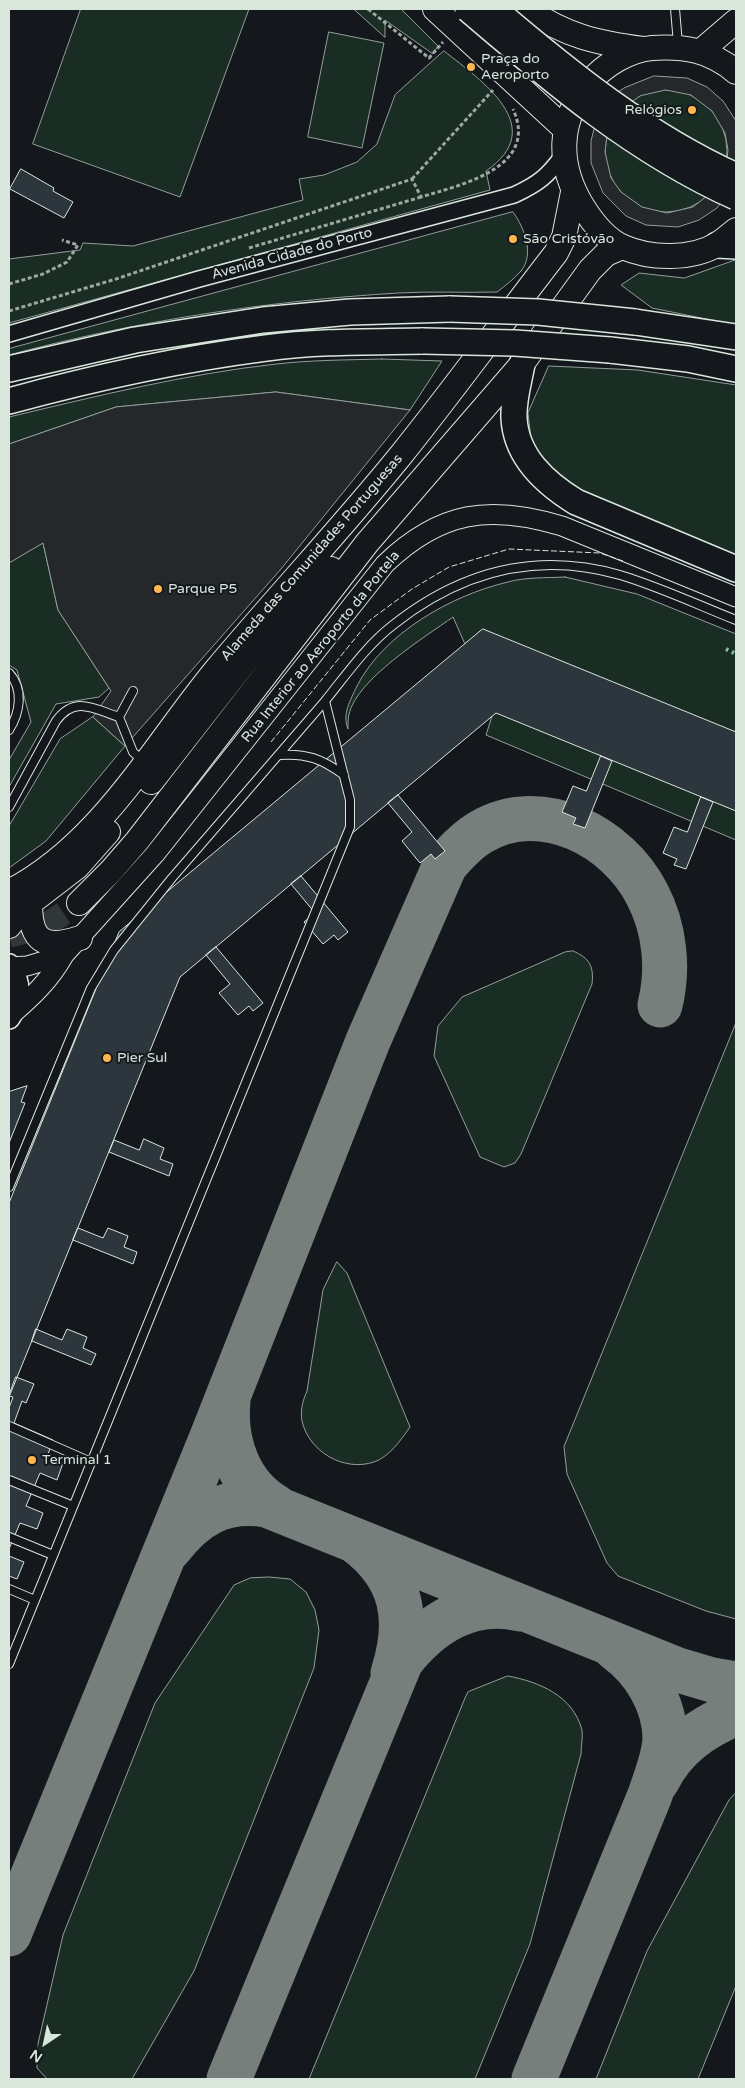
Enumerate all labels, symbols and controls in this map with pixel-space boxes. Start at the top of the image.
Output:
place label: Praça do Aeroporto [481,51,549,84]
marker: Praça do Aeroporto [465,61,477,73]
place label: Relógios [625,102,682,118]
marker: Relógios [686,104,698,116]
street label: Avenida Cidade do Porto [210,224,374,284]
place label: São Cristóvão [523,231,614,247]
marker: São Cristóvão [507,233,519,245]
street label: Alameda das Comunidades Portuguesas [218,451,406,665]
street label: Rua Interior ao Aeroporto da Portela [238,548,404,746]
place label: Parque P5 [168,581,237,597]
marker: Parque P5 [152,583,164,595]
place label: Pier Sul [117,1050,167,1066]
marker: Pier Sul [101,1052,113,1064]
place label: Terminal 1 [42,1452,112,1468]
marker: Terminal 1 [26,1454,38,1466]
north arrow [20,2018,70,2068]
text: N [27,2046,46,2066]

